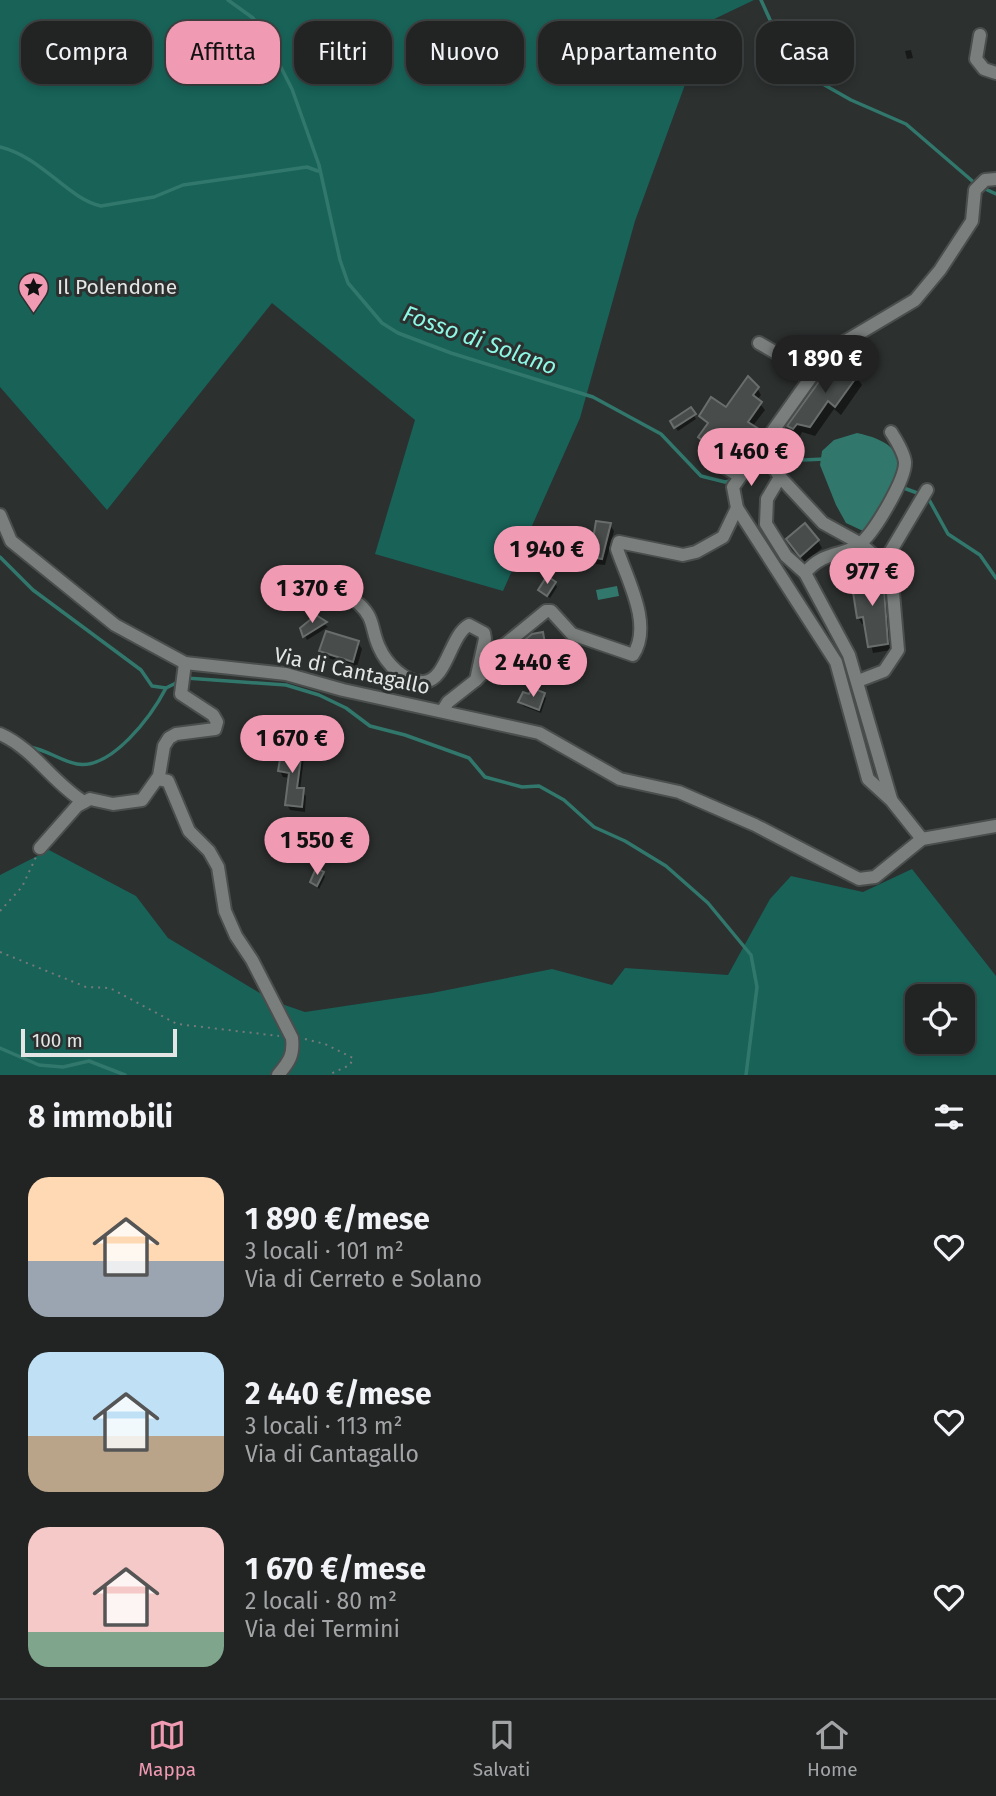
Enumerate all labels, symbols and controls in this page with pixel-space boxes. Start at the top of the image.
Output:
chip: Compra [21,21,152,84]
chip: Affitta [166,21,280,84]
chip: Filtri [294,21,392,84]
chip: Nuovo [406,21,524,84]
chip: Appartamento [538,21,742,84]
chip: Casa [756,21,854,84]
place icon: Il Polendone [17,270,51,314]
place label: Il Polendone [57,274,177,300]
water label: Fosso di Solano [399,299,561,381]
pin: 1 890 € [760,336,890,395]
text: 1 890 € [788,344,862,372]
pin: 1 460 € [686,428,816,488]
text: 1 460 € [714,437,788,465]
pin: 1 940 € [482,526,612,586]
text: 1 940 € [510,535,584,563]
pin: 977 € [823,548,921,608]
text: 977 € [845,557,899,585]
pin: 1 370 € [247,566,377,625]
text: 1 370 € [277,574,347,602]
pin: 2 440 € [468,640,598,699]
street label: Via di Cantagallo [272,642,432,700]
text: 2 440 € [495,648,571,676]
pin: 1 670 € [227,716,357,775]
text: 1 670 € [256,724,328,752]
pin: 1 550 € [252,818,382,877]
text: 1 550 € [280,826,354,854]
map controls [905,984,975,1054]
button: locate [905,984,975,1054]
scale bar [21,1026,177,1058]
text: 100 m [32,1029,83,1052]
icon: filters [930,1098,968,1136]
text: 8 immobili [28,1099,173,1135]
text: 1 890 €/mese [245,1201,430,1237]
icon: home [84,1205,168,1289]
icon: heart [930,1228,968,1266]
text: 3 locali · 101 m² [245,1237,404,1265]
text: Via di Cerreto e Solano [245,1265,482,1293]
text: 2 440 €/mese [245,1376,432,1412]
icon: home [84,1380,168,1464]
icon: heart [930,1403,968,1441]
text: 3 locali · 113 m² [245,1412,403,1440]
text: Via di Cantagallo [245,1440,419,1468]
text: 1 670 €/mese [245,1551,426,1587]
icon: home [84,1555,168,1639]
icon: heart [930,1578,968,1616]
text: 2 locali · 80 m² [245,1587,397,1615]
text: Via dei Termini [245,1615,400,1643]
tab: Mappa [138,1716,196,1781]
tab: Salvati [473,1716,530,1781]
tab: Home [807,1716,858,1781]

